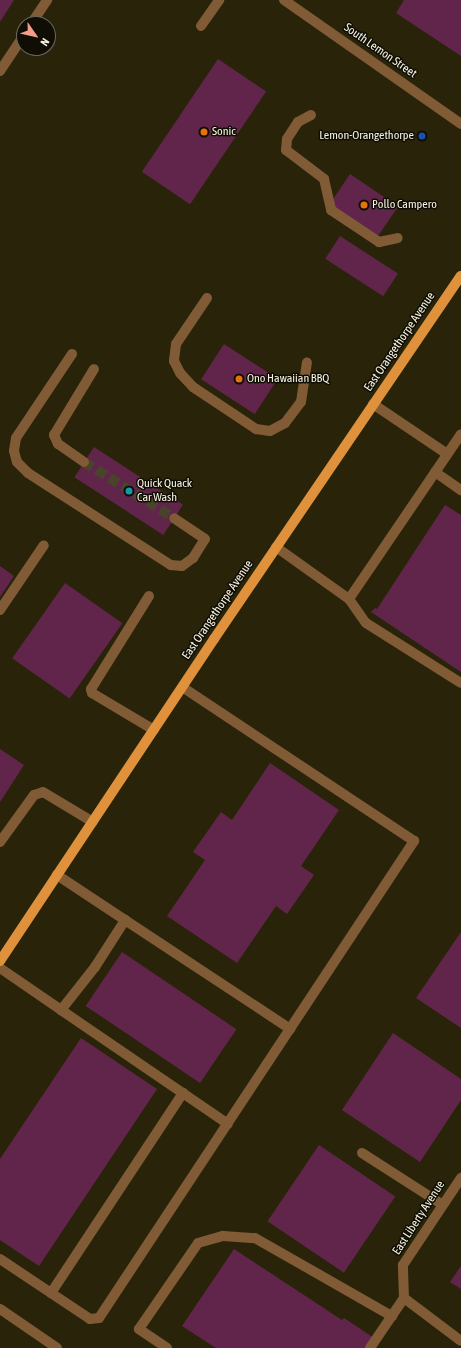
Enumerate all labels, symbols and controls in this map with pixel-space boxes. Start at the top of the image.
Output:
north arrow [16,16,56,56]
street label: South Lemon Street [341,21,419,81]
text: N [38,36,52,48]
place label: Sonic [212,125,236,139]
marker: Sonic [199,127,209,137]
place label: Lemon-Orangethorpe [319,129,414,143]
marker: Lemon-Orangethorpe [417,131,427,141]
place label: Pollo Campero [372,198,437,212]
marker: Pollo Campero [359,200,369,210]
street label: East Orangethorpe Avenue [361,290,439,394]
place label: Ono Hawaiian BBQ [247,372,329,386]
marker: Ono Hawaiian BBQ [234,374,244,384]
place label: Quick Quack Car Wash [137,477,192,505]
marker: Quick Quack Car Wash [124,486,134,496]
street label: East Orangethorpe Avenue [179,558,257,662]
street label: East Liberty Avenue [390,1178,448,1258]

